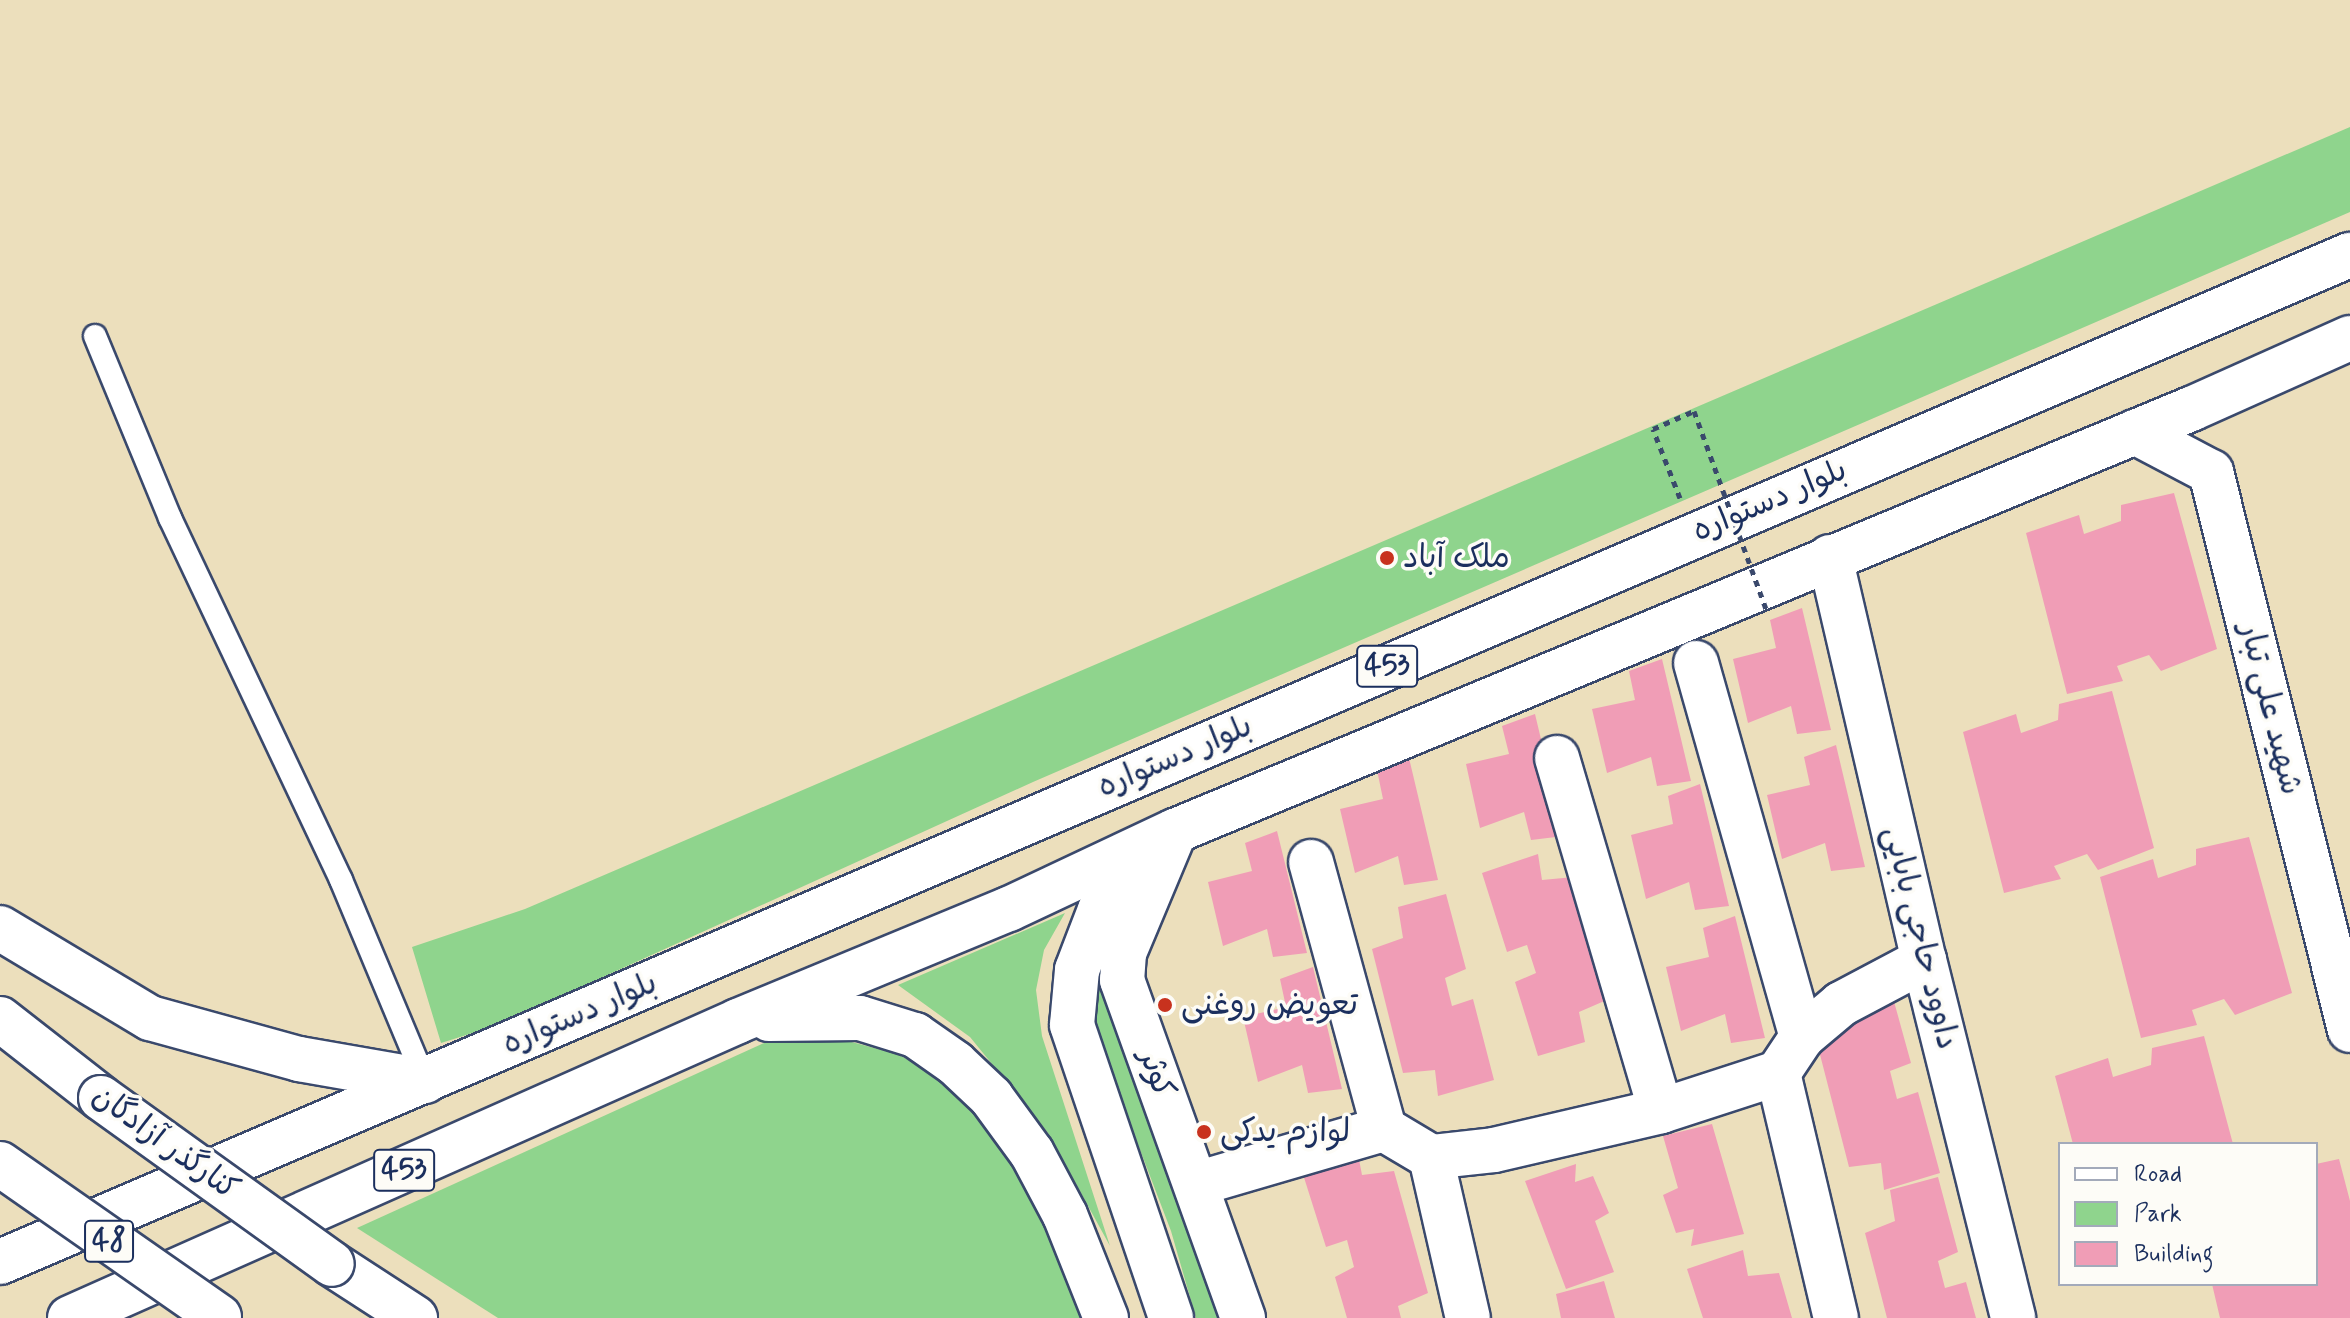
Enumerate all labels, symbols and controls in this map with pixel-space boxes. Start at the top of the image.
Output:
street label: بلوار دستواره [1687,451,1853,551]
place label: ملک آباد [1403,539,1510,577]
marker: ملک آباد [1378,549,1396,567]
street label: شهید علی تبار [2230,619,2310,799]
road number: 453 [1355,640,1419,692]
street label: بلوار دستواره [1092,707,1258,807]
street label: داوود حاجی بابایی [1874,823,1966,1053]
street label: بلوار دستواره [497,964,663,1064]
place label: تعویض روغنی [1181,986,1358,1024]
marker: تعویض روغنی [1156,996,1174,1014]
street label: کوثر [1130,1045,1182,1103]
street label: کنارگذر آزادگان [84,1077,246,1209]
place label: لوازم یدکی [1220,1113,1350,1151]
marker: لوازم یدکی [1195,1123,1213,1141]
legend [2058,1142,2318,1286]
road number: 453 [372,1144,436,1196]
text: Road [2134,1159,2182,1190]
text: Park [2134,1199,2182,1230]
road number: 48 [83,1215,135,1267]
text: Building [2134,1239,2214,1270]

